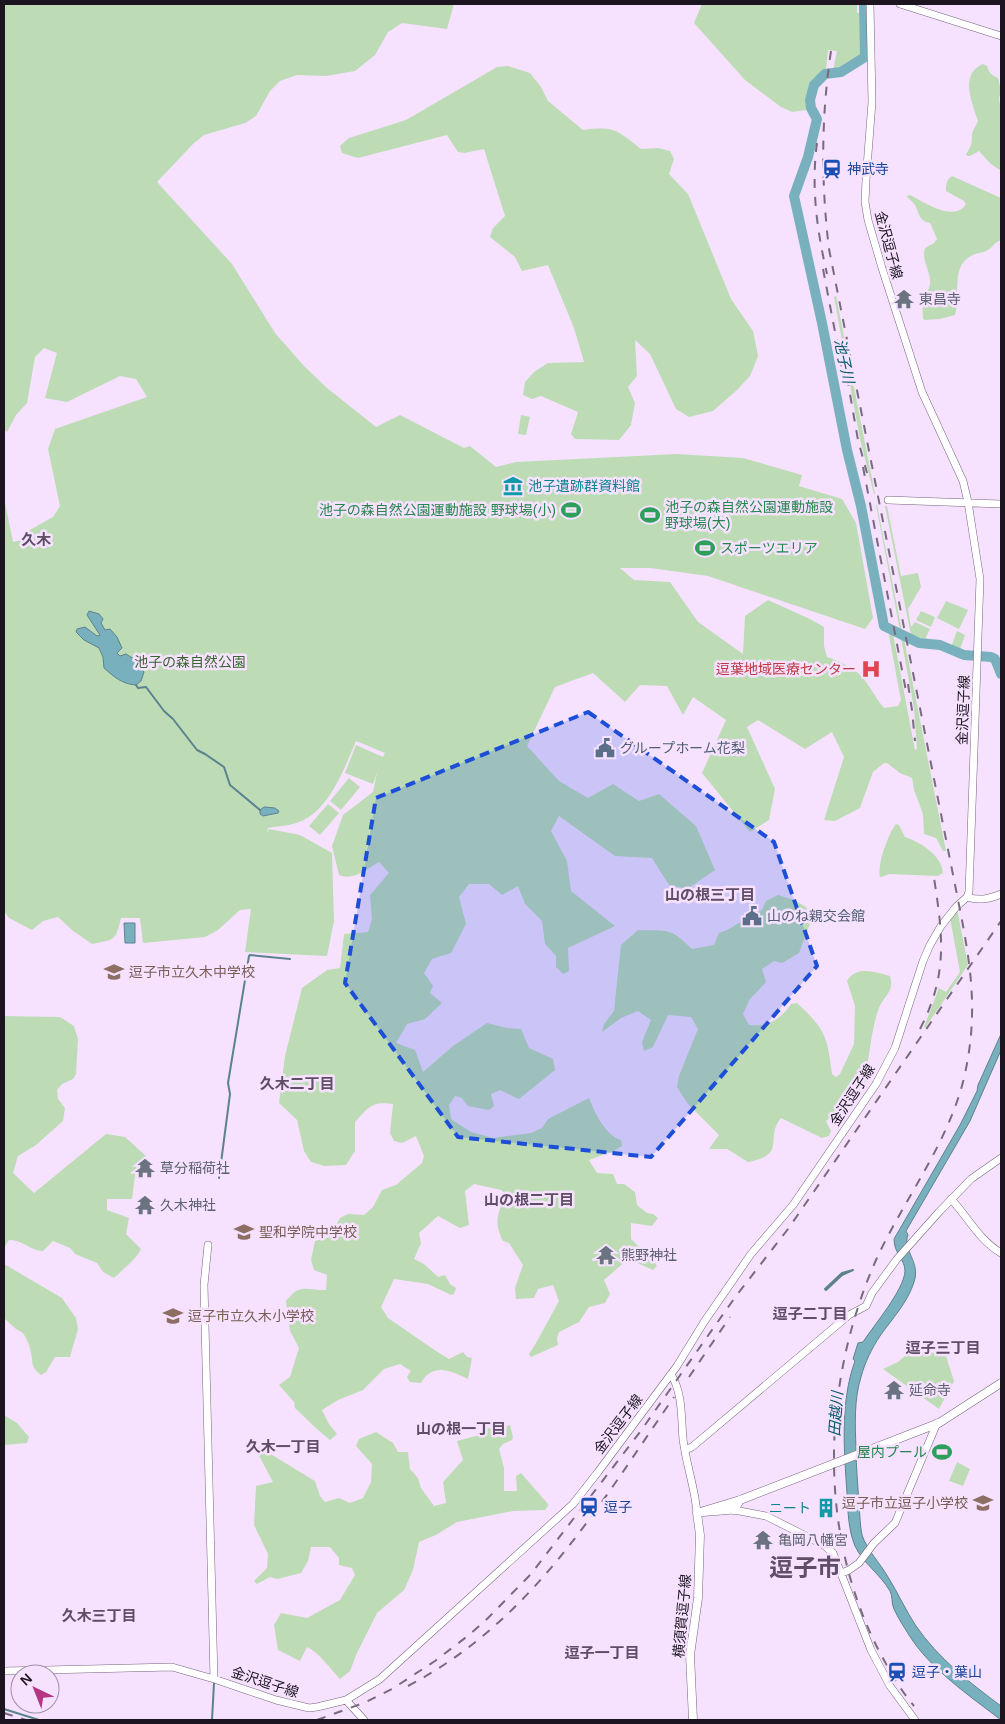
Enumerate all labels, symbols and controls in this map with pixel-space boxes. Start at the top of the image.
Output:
station icon: 神武寺 [821,158,843,180]
place label: 神武寺 [847,161,889,177]
street label: 金沢逗子線 [872,209,906,281]
temple icon: 東昌寺 [893,288,915,310]
place label: 東昌寺 [919,291,961,307]
water label: 池子川 [831,337,858,387]
museum icon: 池子遺跡群資料館 [502,475,524,497]
place label: 池子遺跡群資料館 [528,478,640,494]
sports icon: 池子の森自然公園運動施設 野球場(小) [560,499,582,521]
place label: 池子の森自然公園運動施設 野球場(大) [665,499,833,531]
place label: 池子の森自然公園運動施設 野球場(小) [319,502,556,518]
sports icon: 池子の森自然公園運動施設 野球場(大) [639,504,661,526]
district label: 久木 [21,531,51,548]
sports icon: スポーツエリア [694,537,716,559]
place label: スポーツエリア [720,540,818,556]
park label: 池子の森自然公園 [134,654,246,670]
hospital icon: 逗葉地域医療センター [860,658,882,680]
place label: 逗葉地域医療センター [716,661,856,677]
street label: 金沢逗子線 [954,675,972,745]
public building icon: グループホーム花梨 [594,737,616,759]
place label: グループホーム花梨 [620,740,745,756]
district label: 山の根三丁目 [665,886,755,903]
public building icon: 山のね親交会館 [741,905,763,927]
place label: 山のね親交会館 [767,908,865,924]
school or university icon: 逗子市立久木中学校 [103,961,125,983]
place label: 逗子市立久木中学校 [129,964,255,980]
street label: 金沢逗子線 [826,1061,878,1129]
district label: 久木二丁目 [259,1075,335,1092]
temple icon: 草分稲荷社 [134,1157,156,1179]
place label: 草分稲荷社 [160,1160,230,1176]
district label: 山の根二丁目 [484,1191,574,1208]
temple icon: 久木神社 [134,1194,156,1216]
place label: 久木神社 [160,1197,216,1213]
school or university icon: 聖和学院中学校 [233,1221,255,1243]
place label: 聖和学院中学校 [259,1224,357,1240]
temple icon: 熊野神社 [595,1244,617,1266]
place label: 熊野神社 [621,1247,677,1263]
school or university icon: 逗子市立久木小学校 [162,1305,184,1327]
district label: 逗子二丁目 [772,1305,848,1322]
place label: 逗子市立久木小学校 [188,1308,314,1324]
district label: 逗子三丁目 [905,1339,981,1356]
temple icon: 延命寺 [883,1379,905,1401]
place label: 延命寺 [909,1382,951,1398]
water label: 田越川 [825,1389,846,1437]
street label: 金沢逗子線 [591,1391,645,1457]
district label: 山の根一丁目 [416,1420,506,1437]
district label: 久木一丁目 [245,1438,321,1455]
sports icon: 屋内プール [931,1441,953,1463]
place label: 屋内プール [857,1444,927,1460]
school or university icon: 逗子市立逗子小学校 [972,1492,994,1514]
place label: 逗子市立逗子小学校 [842,1495,968,1511]
station icon: 逗子 [578,1496,600,1518]
building icon: ニート [815,1497,837,1519]
place label: 逗子 [604,1499,632,1515]
place label: ニート [769,1500,811,1516]
temple icon: 亀岡八幡宮 [752,1529,774,1551]
place label: 亀岡八幡宮 [778,1532,848,1548]
district label: 逗子市 [769,1554,841,1581]
street label: 横須賀逗子線 [670,1573,694,1659]
district label: 久木三丁目 [61,1607,137,1624]
district label: 逗子一丁目 [564,1644,640,1661]
station icon: 逗子・葉山 [886,1661,908,1683]
north arrow [10,1664,60,1714]
street label: 金沢逗子線 [229,1664,301,1700]
place label: 逗子・葉山 [912,1664,982,1680]
text: N [17,1670,35,1689]

